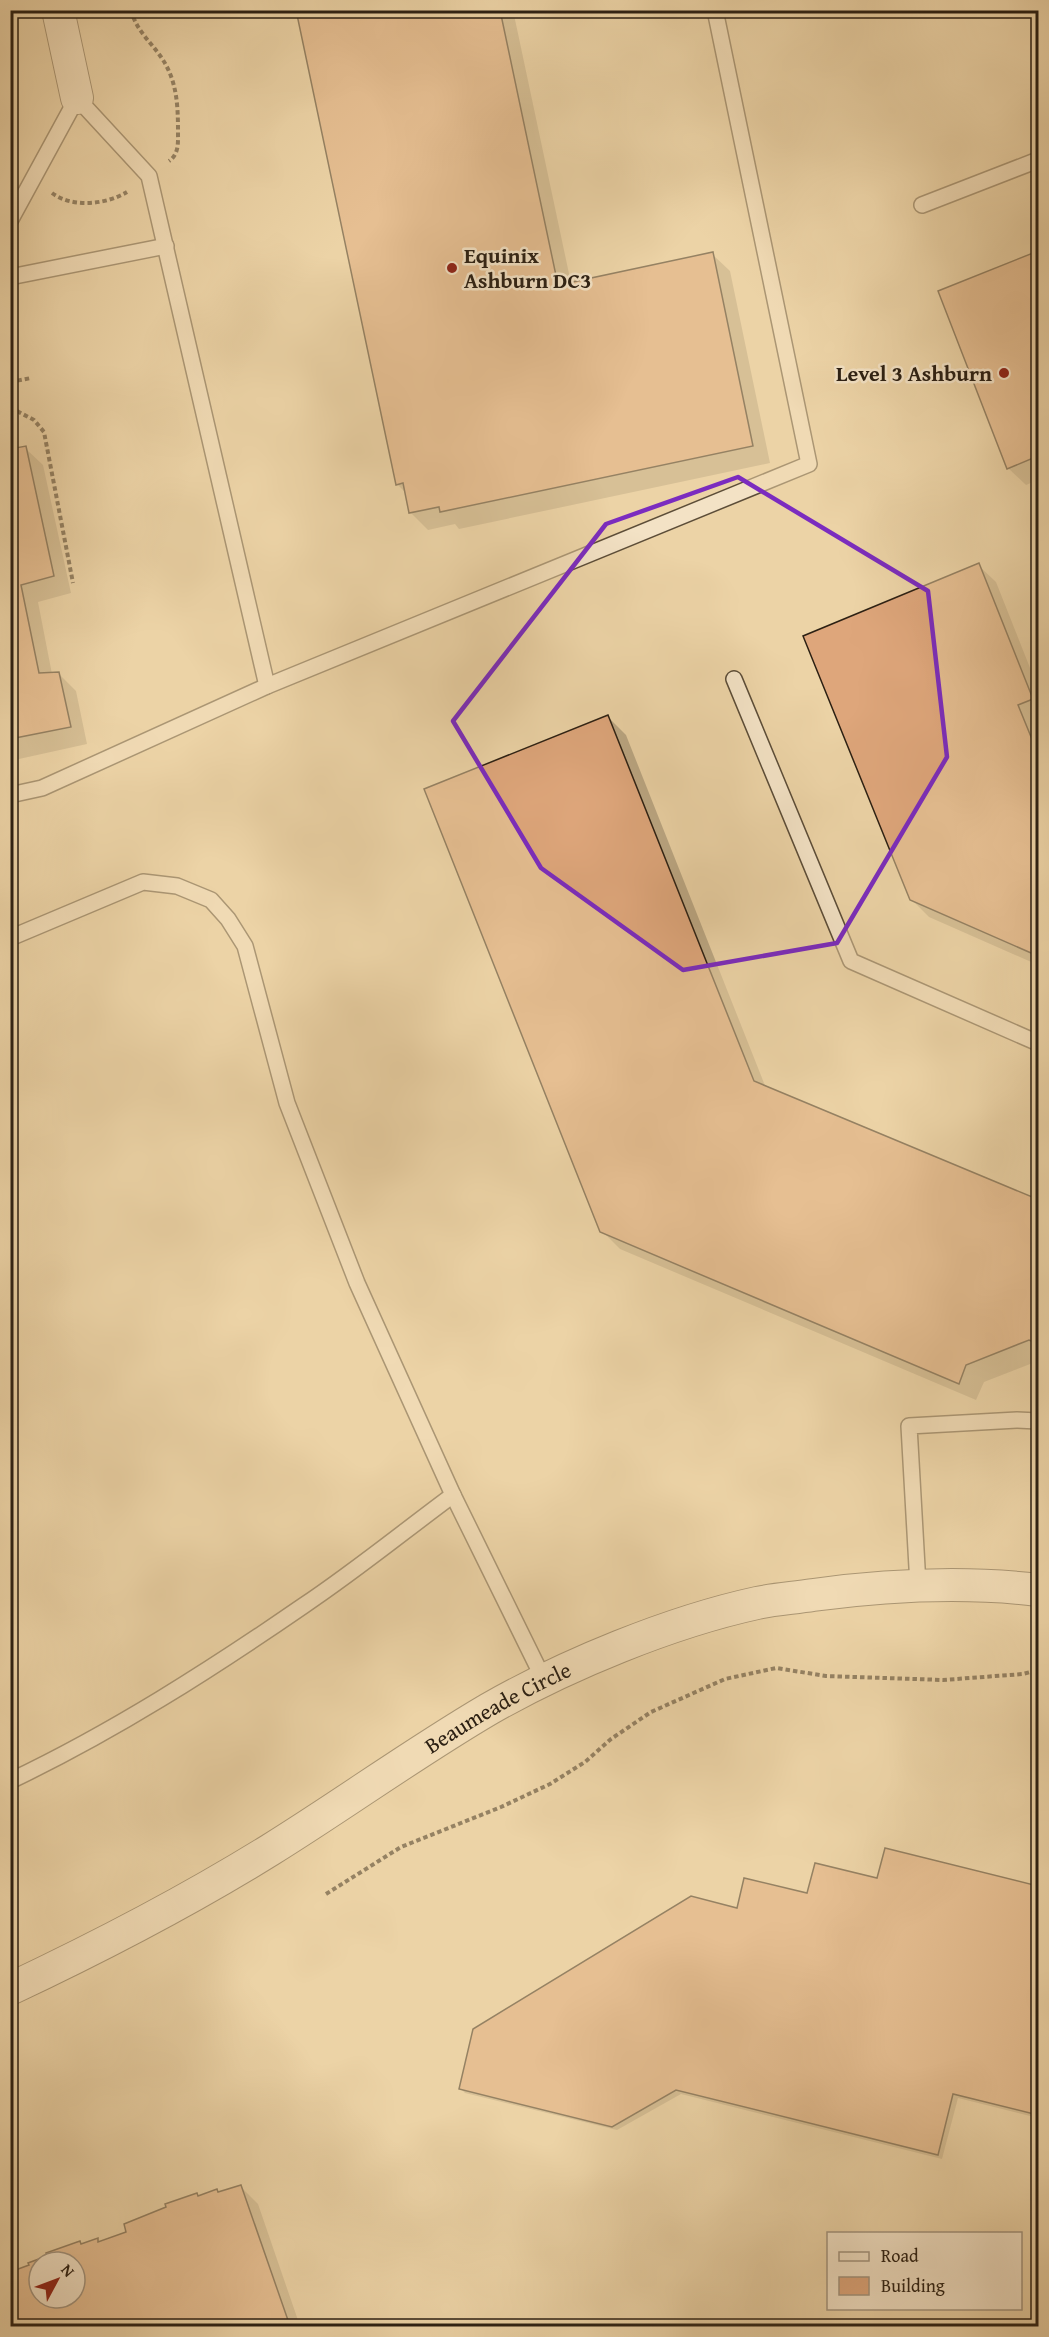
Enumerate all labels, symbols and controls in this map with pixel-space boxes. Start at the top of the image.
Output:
place label: Equinix Ashburn DC3 [464,239,591,296]
marker: Equinix Ashburn DC3 [445,261,459,275]
place label: Level 3 Ashburn [836,357,992,389]
marker: Level 3 Ashburn [997,366,1011,380]
street label: Beaumeade Circle [418,1653,576,1761]
legend [827,2232,1022,2310]
text: Road [881,2242,919,2269]
north arrow [27,2250,87,2310]
text: N [56,2258,81,2282]
text: Building [881,2272,945,2299]

